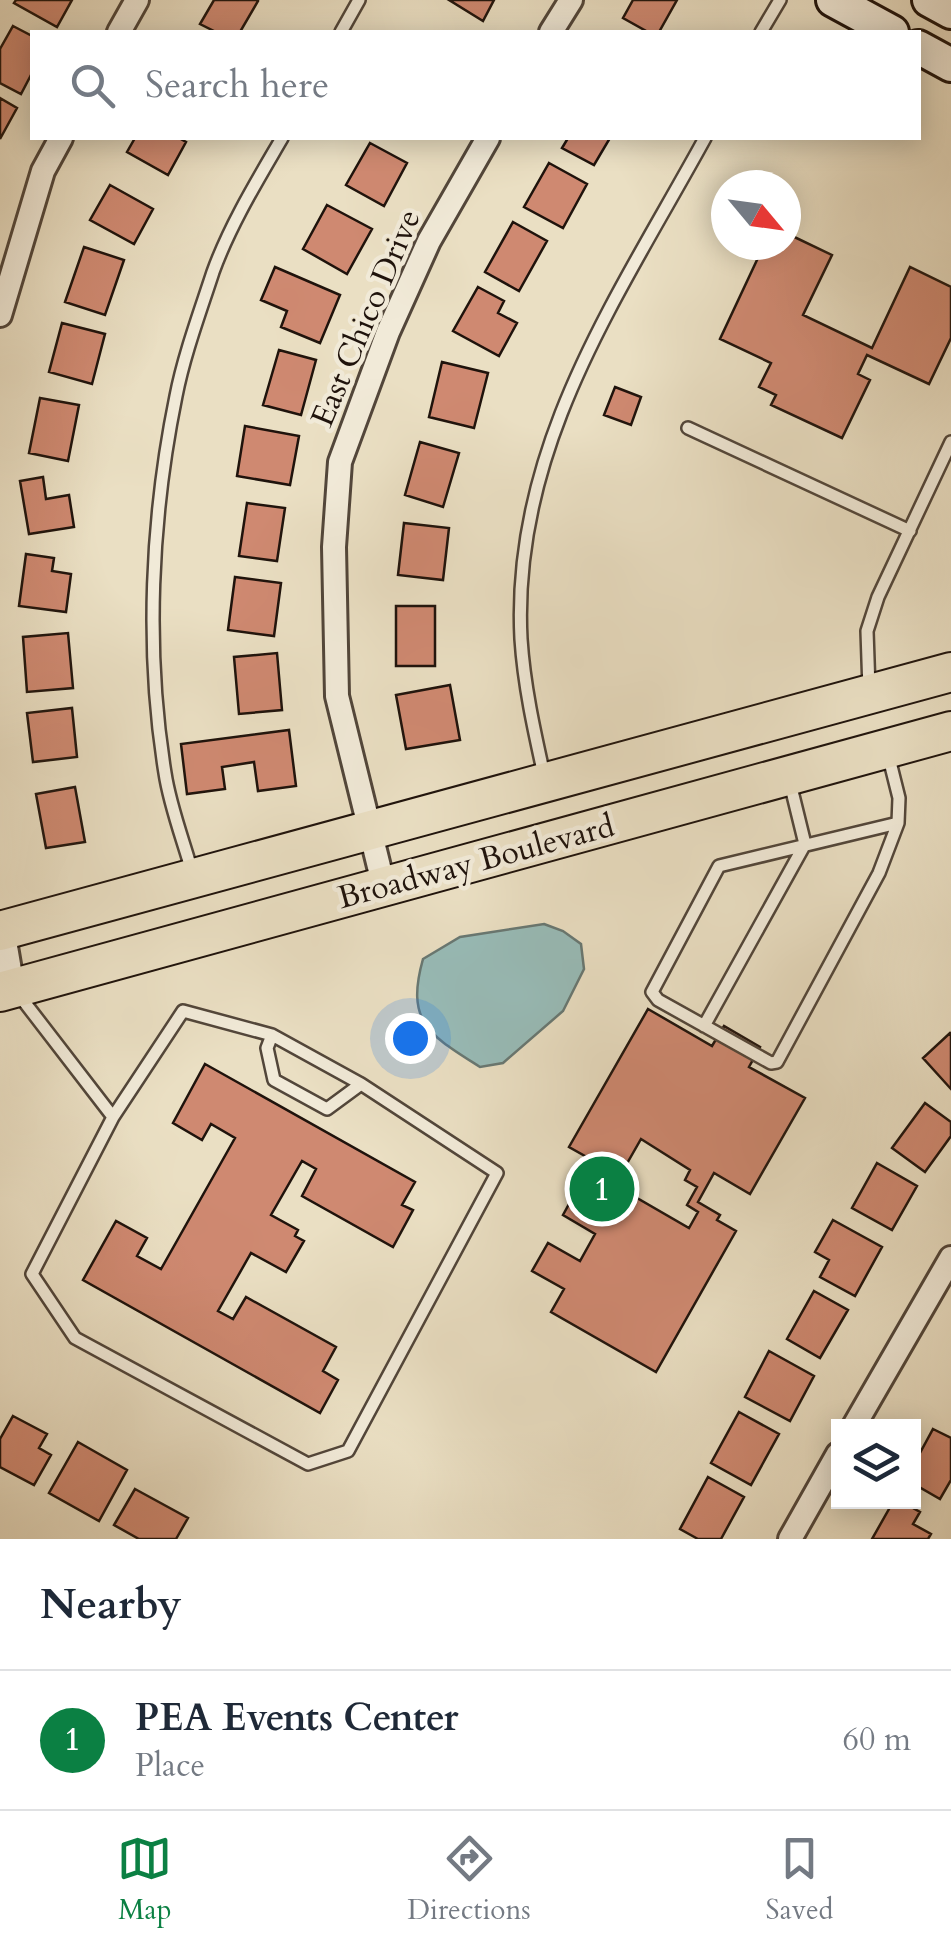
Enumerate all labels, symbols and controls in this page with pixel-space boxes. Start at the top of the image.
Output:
search box [30,30,921,140]
icon: search [65,58,120,113]
text: Search here [145,59,329,111]
north arrow [711,170,801,260]
street label: East Chico Drive [300,203,432,433]
street label: Broadway Boulevard [333,804,619,920]
your location [385,1013,436,1064]
pin: 1 [570,1152,634,1226]
map controls [831,1419,921,1509]
button: layers [831,1419,921,1509]
text: Nearby [40,1576,182,1633]
text: PEA Events Center [135,1692,459,1744]
text: 1 [64,1718,81,1762]
text: 60 m [843,1718,911,1762]
text: Place [135,1744,205,1788]
tab: Map [117,1831,172,1929]
tab: Directions [407,1831,531,1929]
tab: Saved [766,1831,834,1929]

